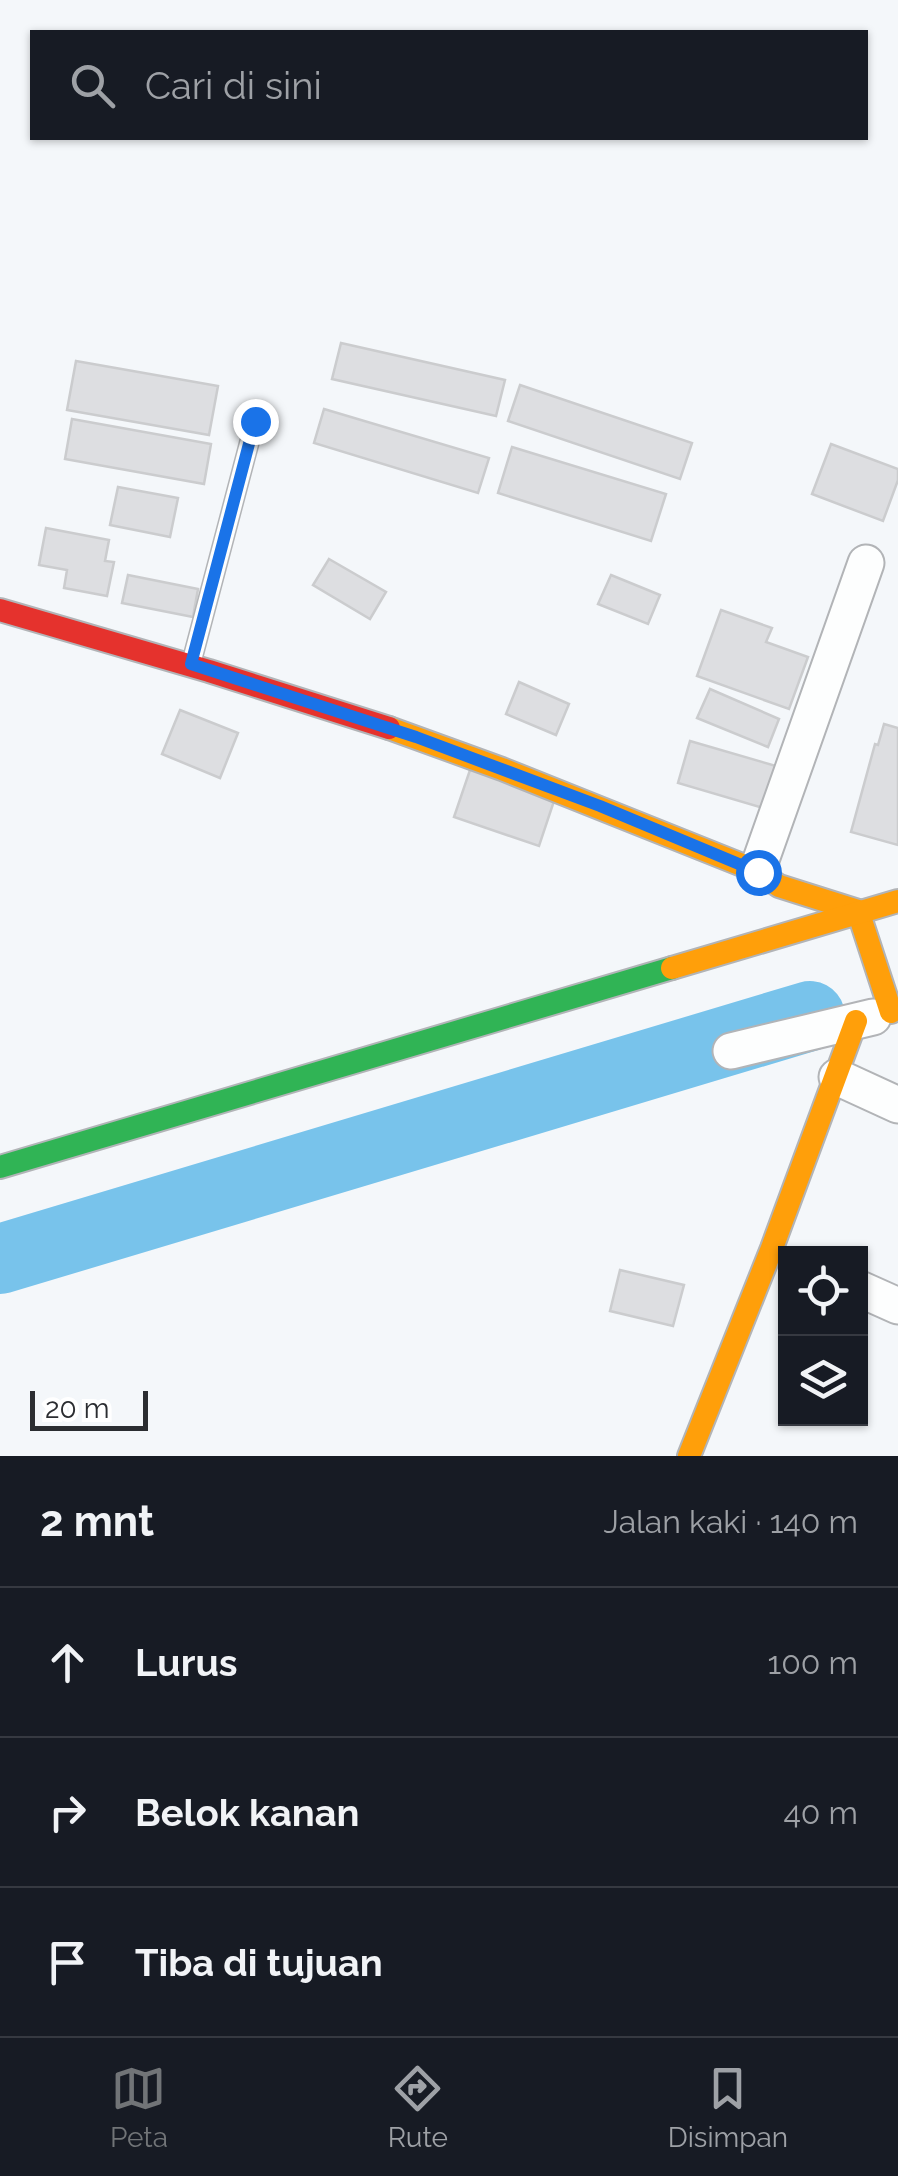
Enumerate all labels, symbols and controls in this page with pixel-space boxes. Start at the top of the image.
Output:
search box [30,30,868,140]
icon: search [65,58,120,113]
text: Cari di sini [145,63,322,108]
route end [233,399,279,445]
route start [736,850,782,896]
map controls [778,1246,868,1426]
button: locate [778,1246,868,1336]
button: layers [778,1336,868,1426]
scale bar [30,1386,148,1430]
text: 20 m [45,1392,110,1425]
text: 2 mnt [40,1497,154,1546]
text: Jalan kaki · 140 m [604,1503,858,1540]
icon: ahead [40,1635,95,1690]
text: Lurus [135,1640,238,1685]
text: 100 m [768,1644,858,1681]
icon: right [40,1785,95,1840]
text: Belok kanan [135,1790,360,1835]
text: 40 m [783,1794,858,1831]
icon: arrive [40,1935,95,1990]
text: Tiba di tujuan [135,1940,383,1985]
tab: Peta [110,2061,168,2154]
tab: Rute [388,2061,448,2154]
tab: Disimpan [668,2061,788,2154]

